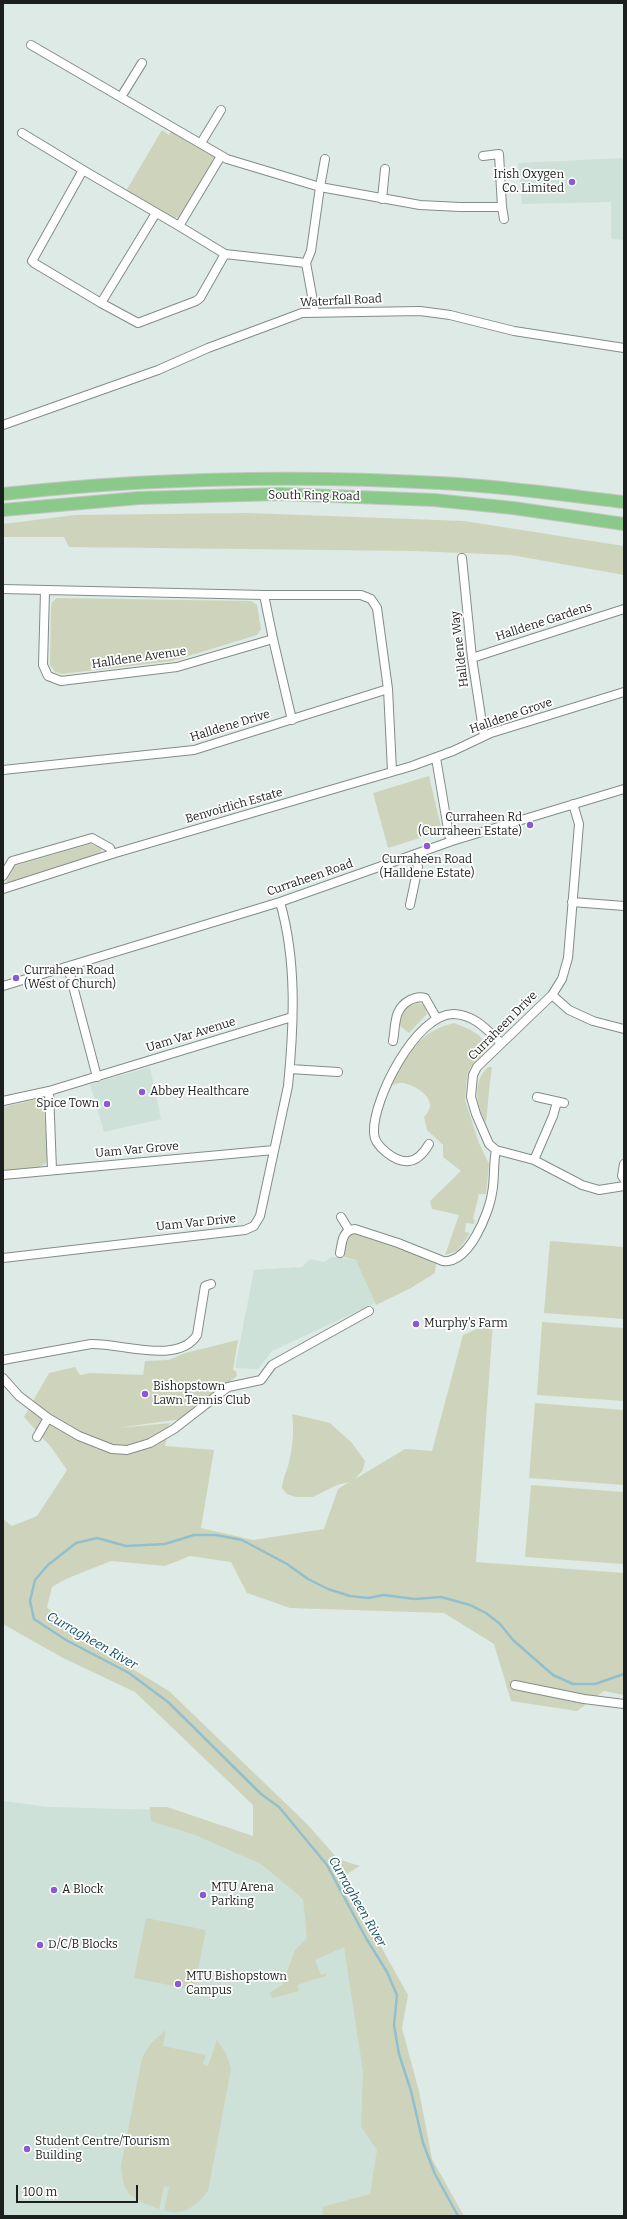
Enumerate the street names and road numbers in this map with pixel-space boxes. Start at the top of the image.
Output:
street label: Waterfall Road [300,292,382,310]
street label: South Ring Road [268,488,360,504]
street label: Halldene Gardens [494,600,594,644]
street label: Halldene Way [448,610,472,688]
street label: Halldene Avenue [91,644,187,672]
street label: Halldene Grove [468,695,554,737]
street label: Halldene Drive [188,707,272,745]
street label: Benvoirlich Estate [184,785,284,827]
street label: Curraheen Road [265,856,355,900]
street label: Curraheen Drive [466,989,540,1063]
street label: Uam Var Avenue [144,1015,238,1055]
street label: Uam Var Grove [95,1139,179,1161]
street label: Uam Var Drive [155,1212,237,1234]

